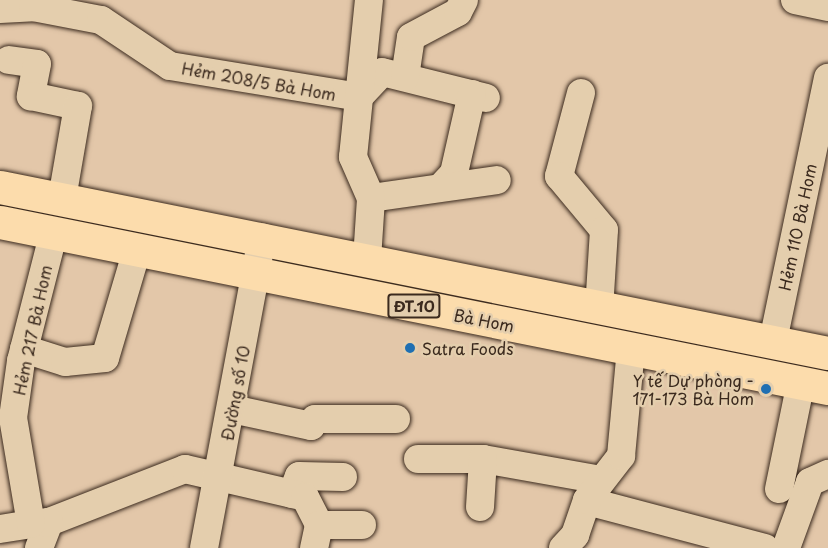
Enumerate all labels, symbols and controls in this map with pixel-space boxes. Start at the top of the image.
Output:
street label: Hẻm 208/5 Bà Hom [180,58,338,104]
street label: Hẻm 110 Bà Hom [774,160,820,294]
street label: Hẻm 217 Bà Hom [9,262,55,398]
road number: ĐT.10 [387,294,441,318]
street label: Bà Hom [452,305,516,335]
place label: Satra Foods [422,338,514,358]
marker: Satra Foods [403,341,417,355]
street label: Đường số 10 [217,344,253,442]
place label: Y tế Dự phòng - 171-173 Bà Hom [631,370,754,408]
marker: Y tế Dự phòng - 171-173 Bà Hom [759,382,773,396]

